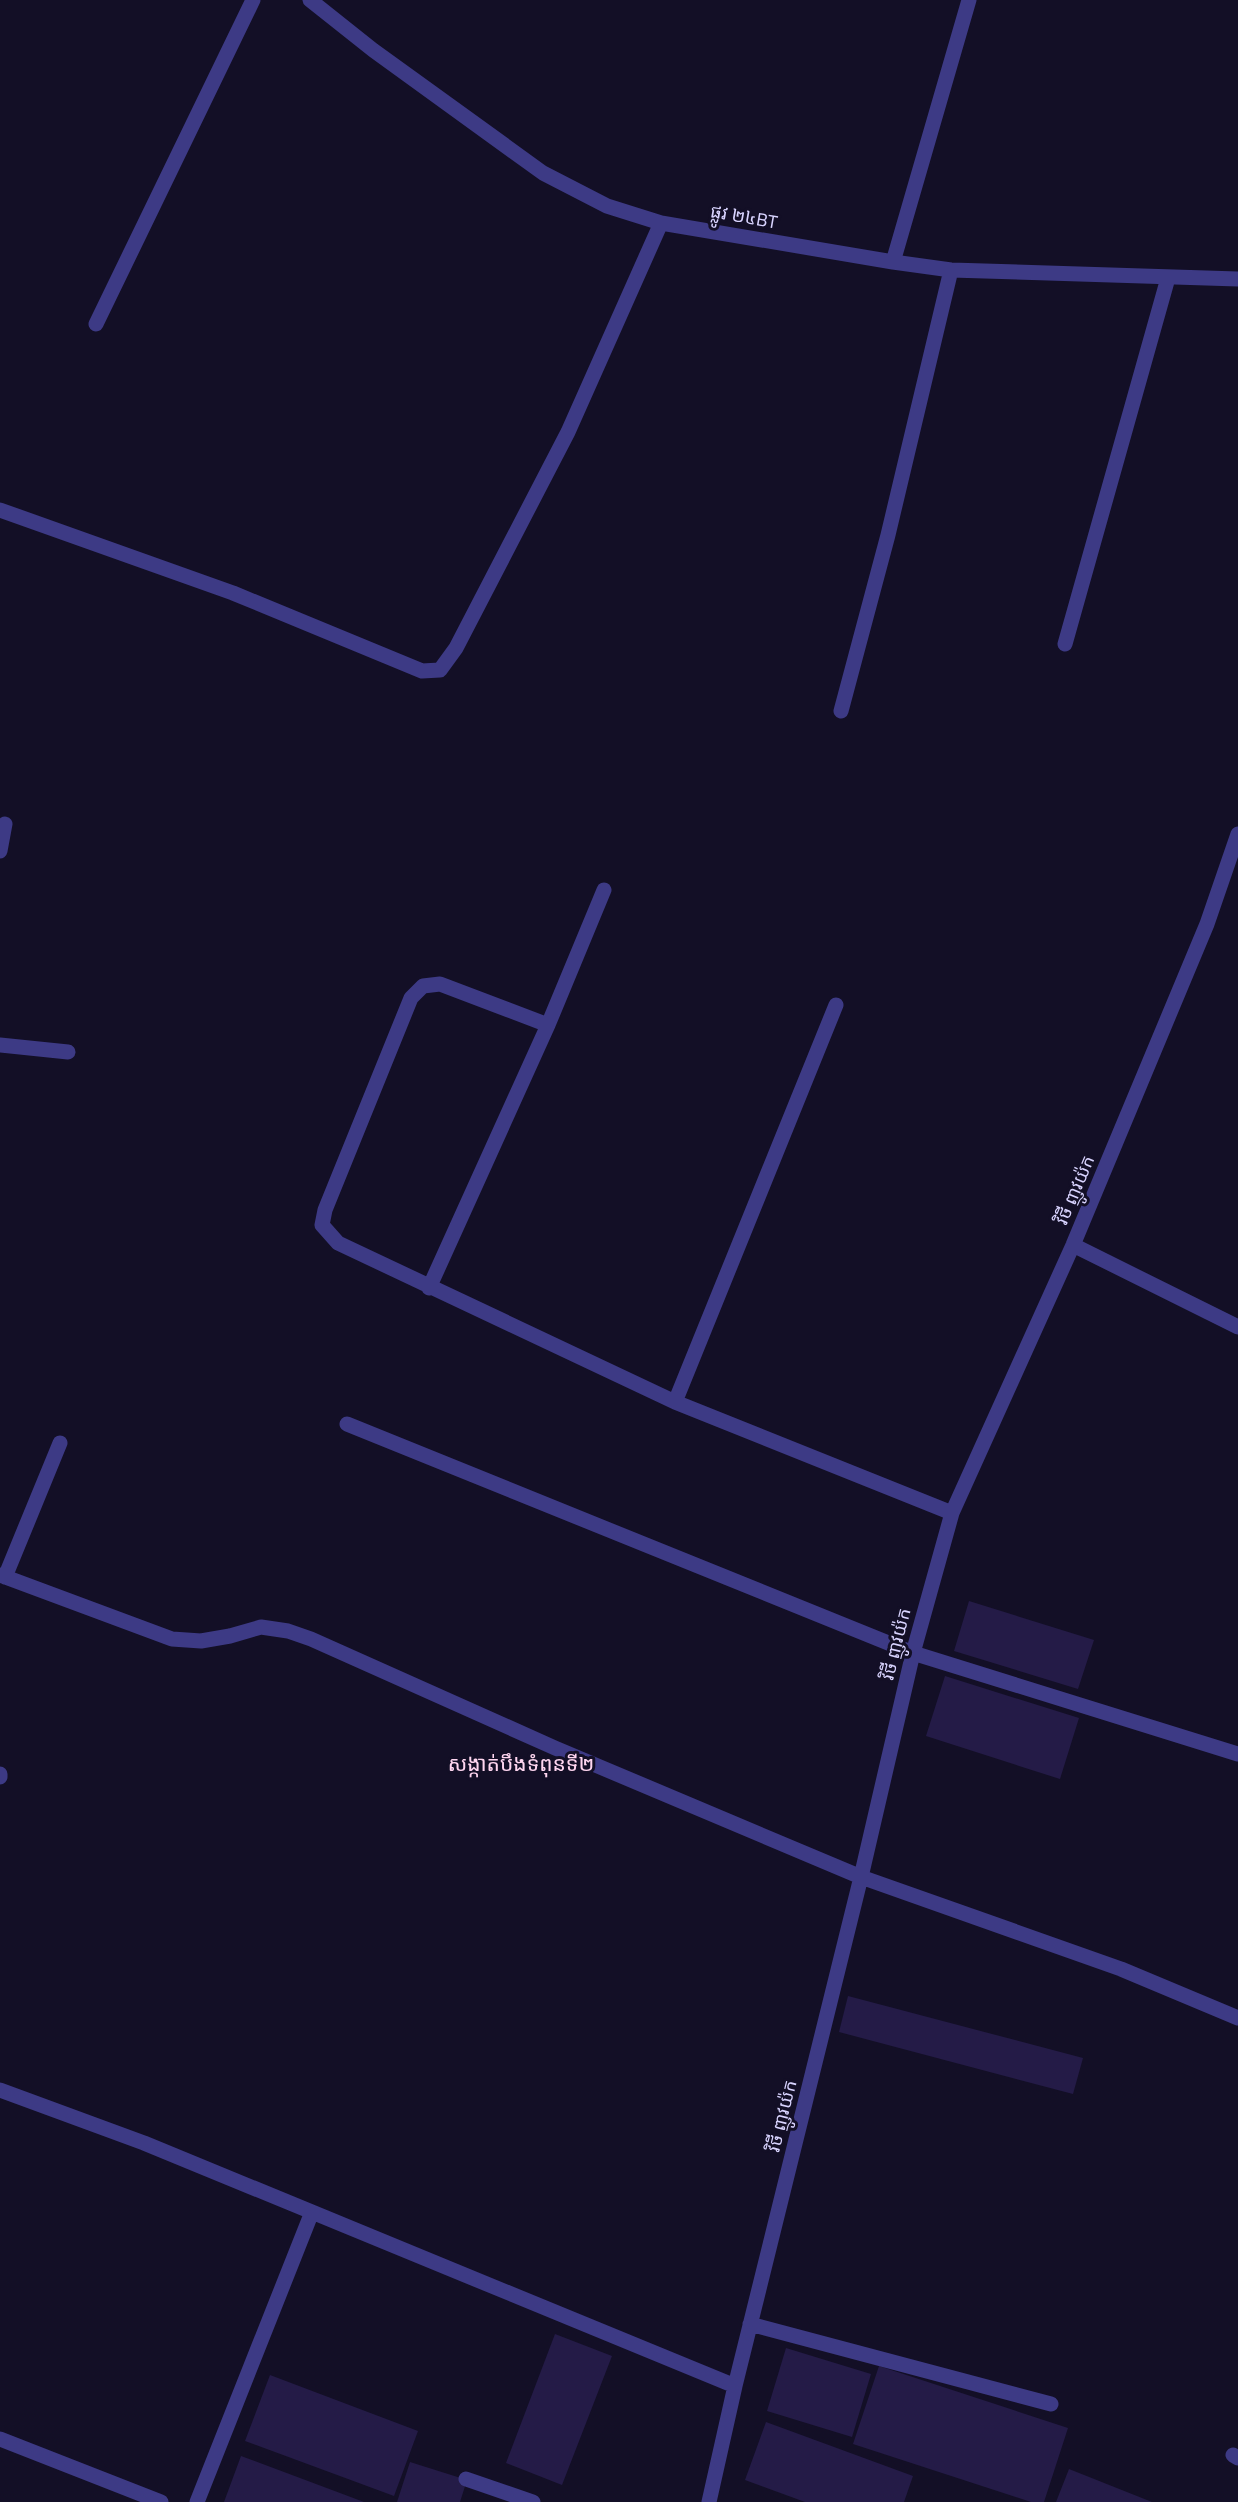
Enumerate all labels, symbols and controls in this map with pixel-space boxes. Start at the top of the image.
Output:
street label: ផ្លូវ ២៤BT [708,199,780,239]
street label: វិថី ញូវយ៉ក [1049,1152,1104,1231]
street label: វិថី ញូវយ៉ក [875,1606,920,1684]
district label: សង្កាត់បឹងទំពុនទី២ [448,1749,594,1778]
street label: វិថី ញូវយ៉ក [761,2078,806,2156]

